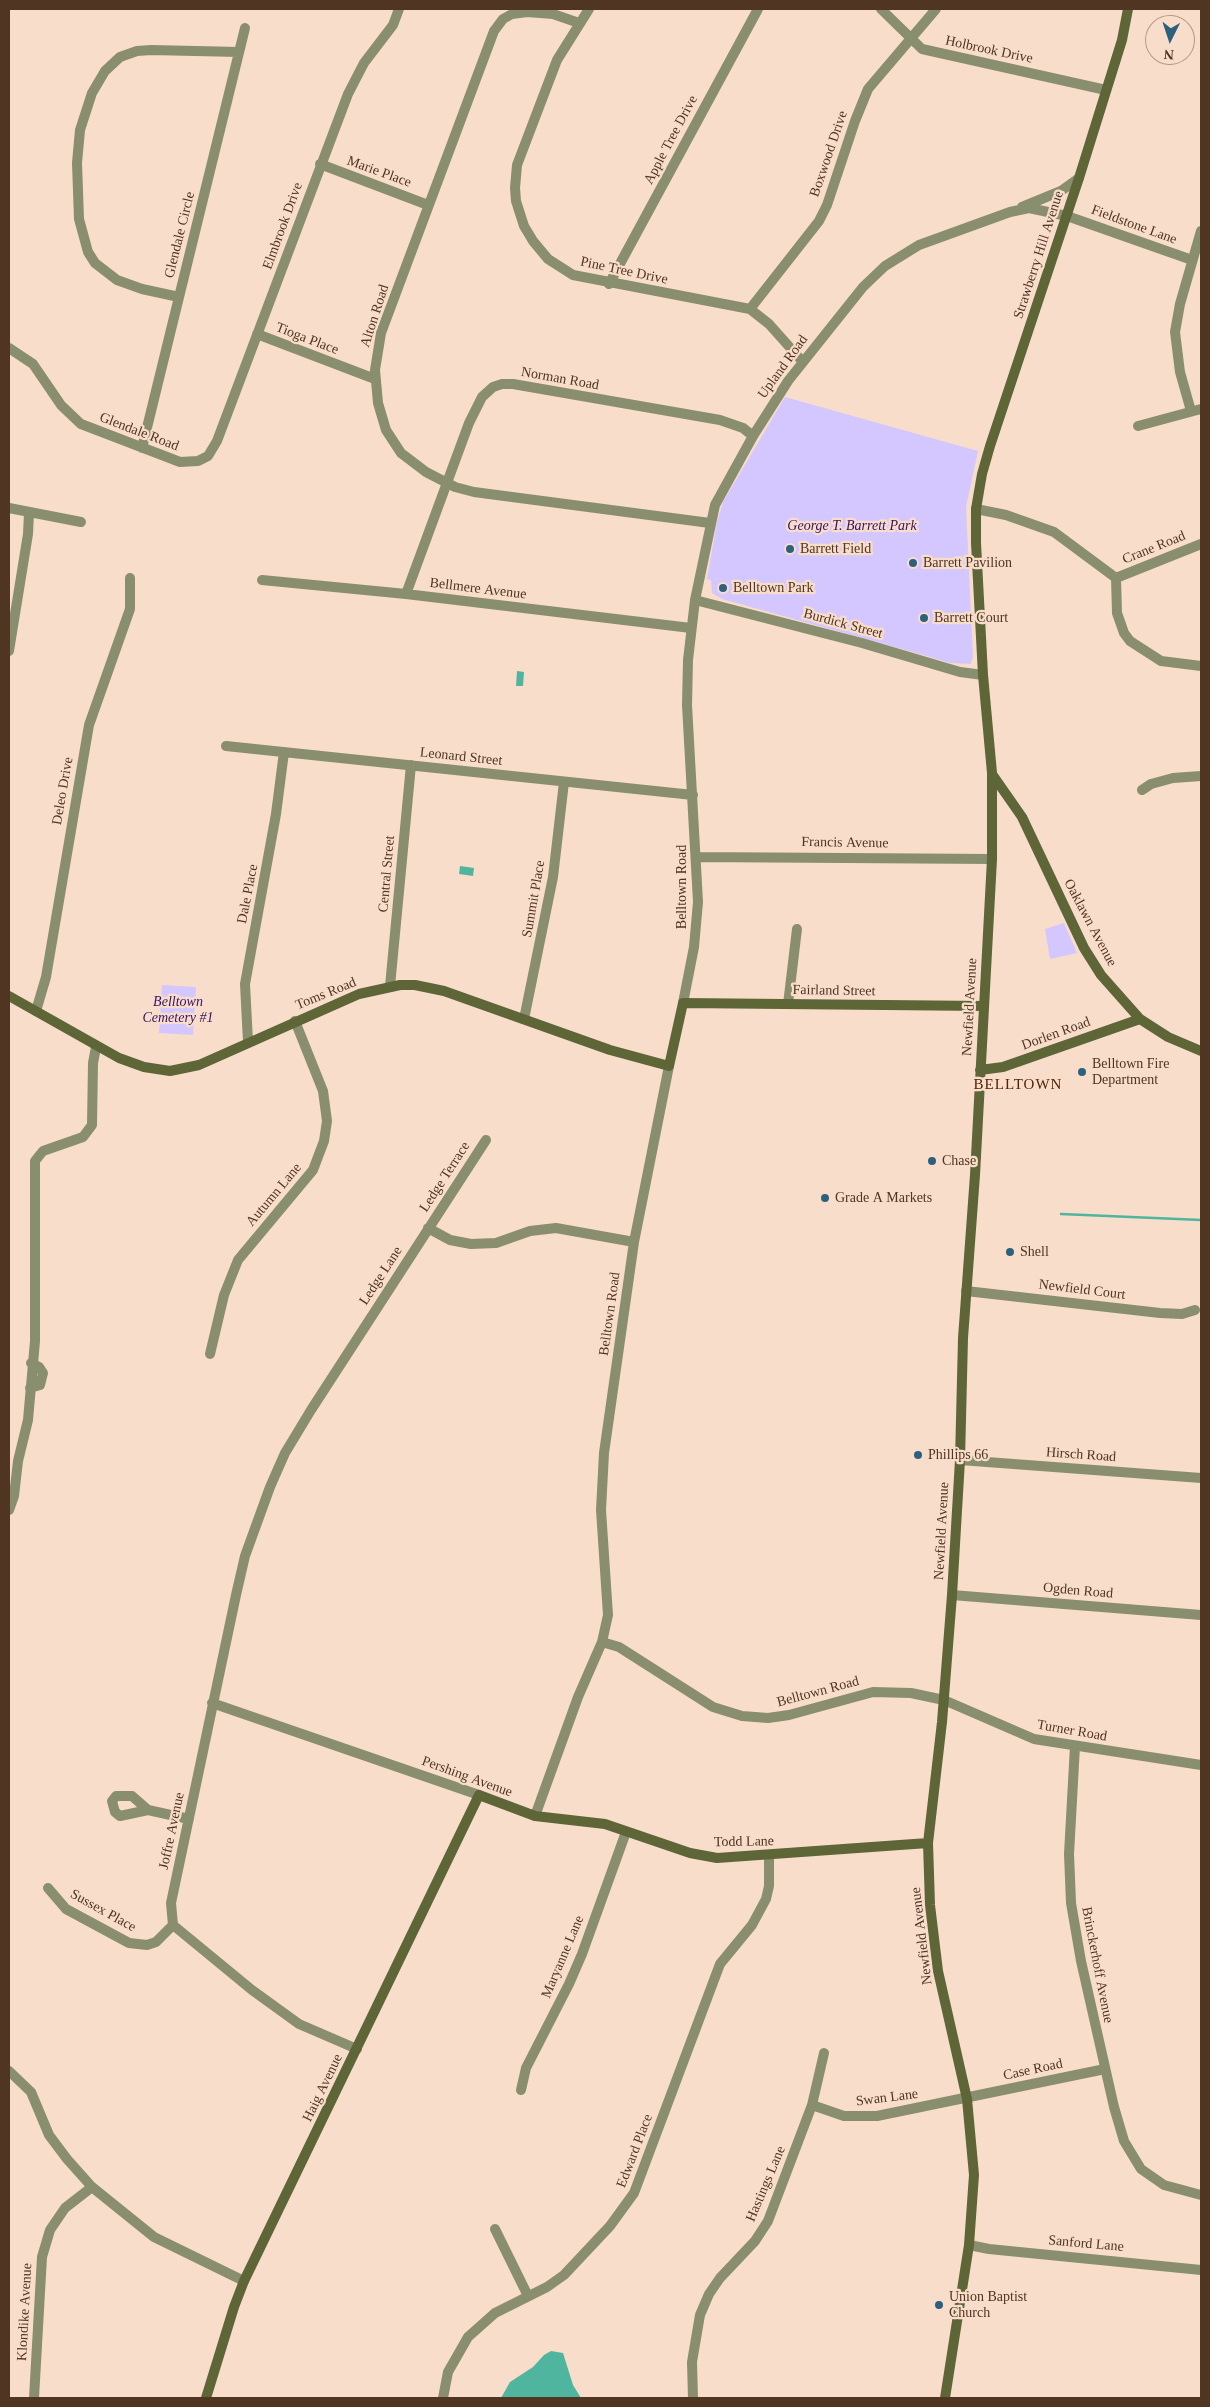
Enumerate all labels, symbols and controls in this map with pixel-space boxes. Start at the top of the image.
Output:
north arrow [1145,15,1195,65]
street label: Holbrook Drive [944,33,1034,67]
text: N [1163,47,1175,62]
street label: Apple Tree Drive [641,93,701,187]
street label: Boxwood Drive [806,109,852,199]
street label: Marie Place [345,153,413,191]
street label: Elmbrook Drive [259,180,307,272]
street label: Strawberry Hill Avenue [1010,189,1068,321]
street label: Glendale Circle [161,190,199,280]
street label: Fieldstone Lane [1089,202,1179,248]
street label: Pine Tree Drive [579,254,669,288]
street label: Alton Road [357,283,393,349]
street label: Tioga Place [273,319,341,359]
street label: Upland Road [754,332,812,402]
street label: Norman Road [520,364,600,394]
street label: Glendale Road [97,409,181,455]
park label: George T. Barrett Park [787,518,917,534]
street label: Crane Road [1120,528,1188,568]
place label: Barrett Field [800,541,871,557]
marker: Barrett Field [784,543,796,555]
place label: Barrett Pavilion [923,555,1012,571]
marker: Barrett Pavilion [907,557,919,569]
street label: Bellmere Avenue [429,575,527,603]
place label: Belltown Park [733,580,813,596]
marker: Belltown Park [717,582,729,594]
street label: Burdick Street [802,605,884,643]
place label: Barrett Court [934,610,1008,626]
marker: Barrett Court [918,612,930,624]
street label: Leonard Street [419,744,503,770]
street label: Deleo Drive [49,756,77,826]
street label: Francis Avenue [801,834,889,852]
street label: Central Street [375,835,399,913]
street label: Belltown Road [674,845,690,929]
street label: Summit Place [519,859,549,939]
street label: Dale Place [234,863,262,925]
street label: Oaklawn Avenue [1060,876,1120,970]
street label: Newfield Avenue [959,958,981,1056]
street label: Toms Road [293,974,359,1014]
street label: Fairland Street [792,982,876,1000]
park label: Belltown Cemetery #1 [142,994,214,1026]
street label: Dorlen Road [1019,1014,1093,1054]
place label: Belltown Fire Department [1092,1056,1169,1088]
marker: Belltown Fire Department [1076,1066,1088,1078]
district label: BELLTOWN [973,1076,1063,1094]
street label: Ledge Terrace [416,1139,474,1215]
place label: Chase [942,1153,976,1169]
marker: Chase [926,1155,938,1167]
street label: Autumn Lane [243,1160,305,1230]
place label: Grade A Markets [835,1190,932,1206]
marker: Grade A Markets [819,1192,831,1204]
street label: Ledge Lane [356,1244,406,1308]
place label: Shell [1020,1244,1049,1260]
marker: Shell [1004,1246,1016,1258]
street label: Belltown Road [596,1271,624,1357]
street label: Newfield Court [1038,1276,1126,1304]
street label: Hirsch Road [1045,1444,1117,1466]
place label: Phillips 66 [928,1447,988,1463]
marker: Phillips 66 [912,1449,924,1461]
street label: Newfield Avenue [931,1482,953,1580]
street label: Ogden Road [1042,1580,1114,1602]
street label: Belltown Road [775,1673,861,1711]
street label: Turner Road [1036,1717,1108,1745]
street label: Pershing Avenue [419,1753,515,1801]
street label: Joffre Avenue [156,1791,188,1871]
street label: Todd Lane [714,1833,774,1851]
street label: Sussex Place [67,1886,139,1936]
street label: Newfield Avenue [908,1886,936,1986]
street label: Brinckerhoff Avenue [1077,1905,1117,2025]
street label: Maryanne Lane [538,1913,588,2001]
street label: Haig Avenue [299,2051,347,2125]
street label: Case Road [1002,2056,1064,2084]
street label: Swan Lane [855,2086,919,2110]
street label: Edward Place [613,2112,657,2190]
street label: Hastings Lane [743,2144,789,2224]
street label: Sanford Lane [1048,2232,1124,2256]
street label: Klondike Avenue [14,2263,36,2361]
place label: Union Baptist Church [949,2289,1027,2322]
marker: Union Baptist Church [933,2299,945,2311]

